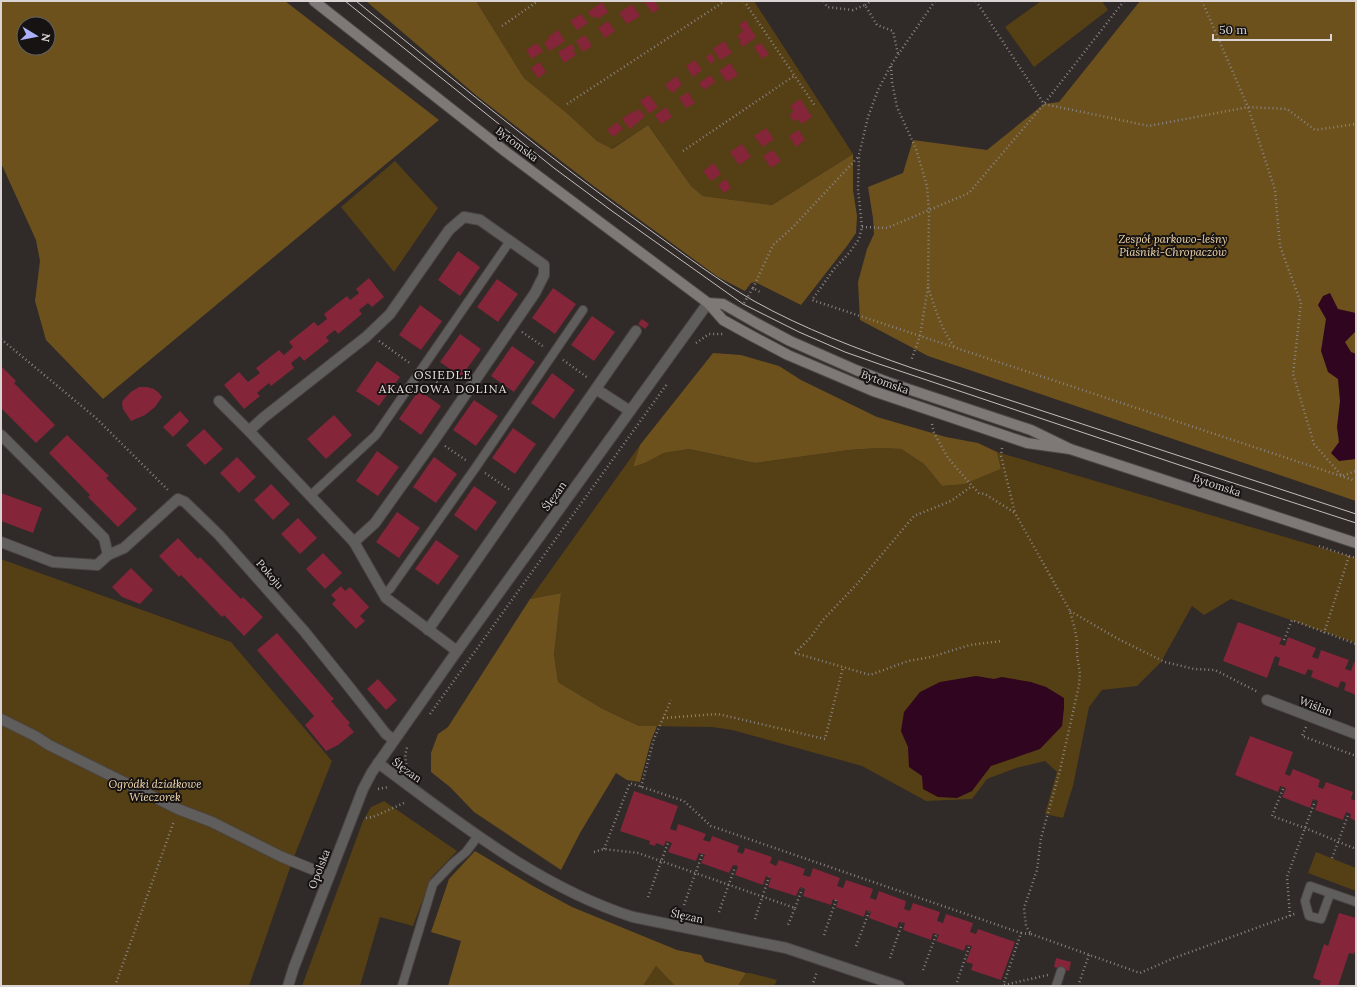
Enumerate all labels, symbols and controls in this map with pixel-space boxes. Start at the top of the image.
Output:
north arrow [16,16,56,56]
scale bar [1213,16,1331,42]
text: 50 m [1219,22,1247,37]
text: N [38,32,53,44]
street label: Bytomska [493,123,541,165]
park label: Zespół parkowo-leśny Piaśniki-Chropaczów [1119,232,1228,259]
district label: OSIEDLE AKACJOWA DOLINA [378,367,507,396]
street label: Bytomska [859,367,911,397]
street label: Bytomska [1191,471,1243,499]
street label: Ślęzan [539,478,570,514]
street label: Pokoju [253,556,287,592]
street label: Wiślan [1297,693,1335,719]
street label: Ślęzan [389,755,425,786]
park label: Ogródki działkowe Wieczorek [109,777,201,804]
street label: Opolska [305,847,333,891]
street label: Ślęzan [669,906,705,926]

